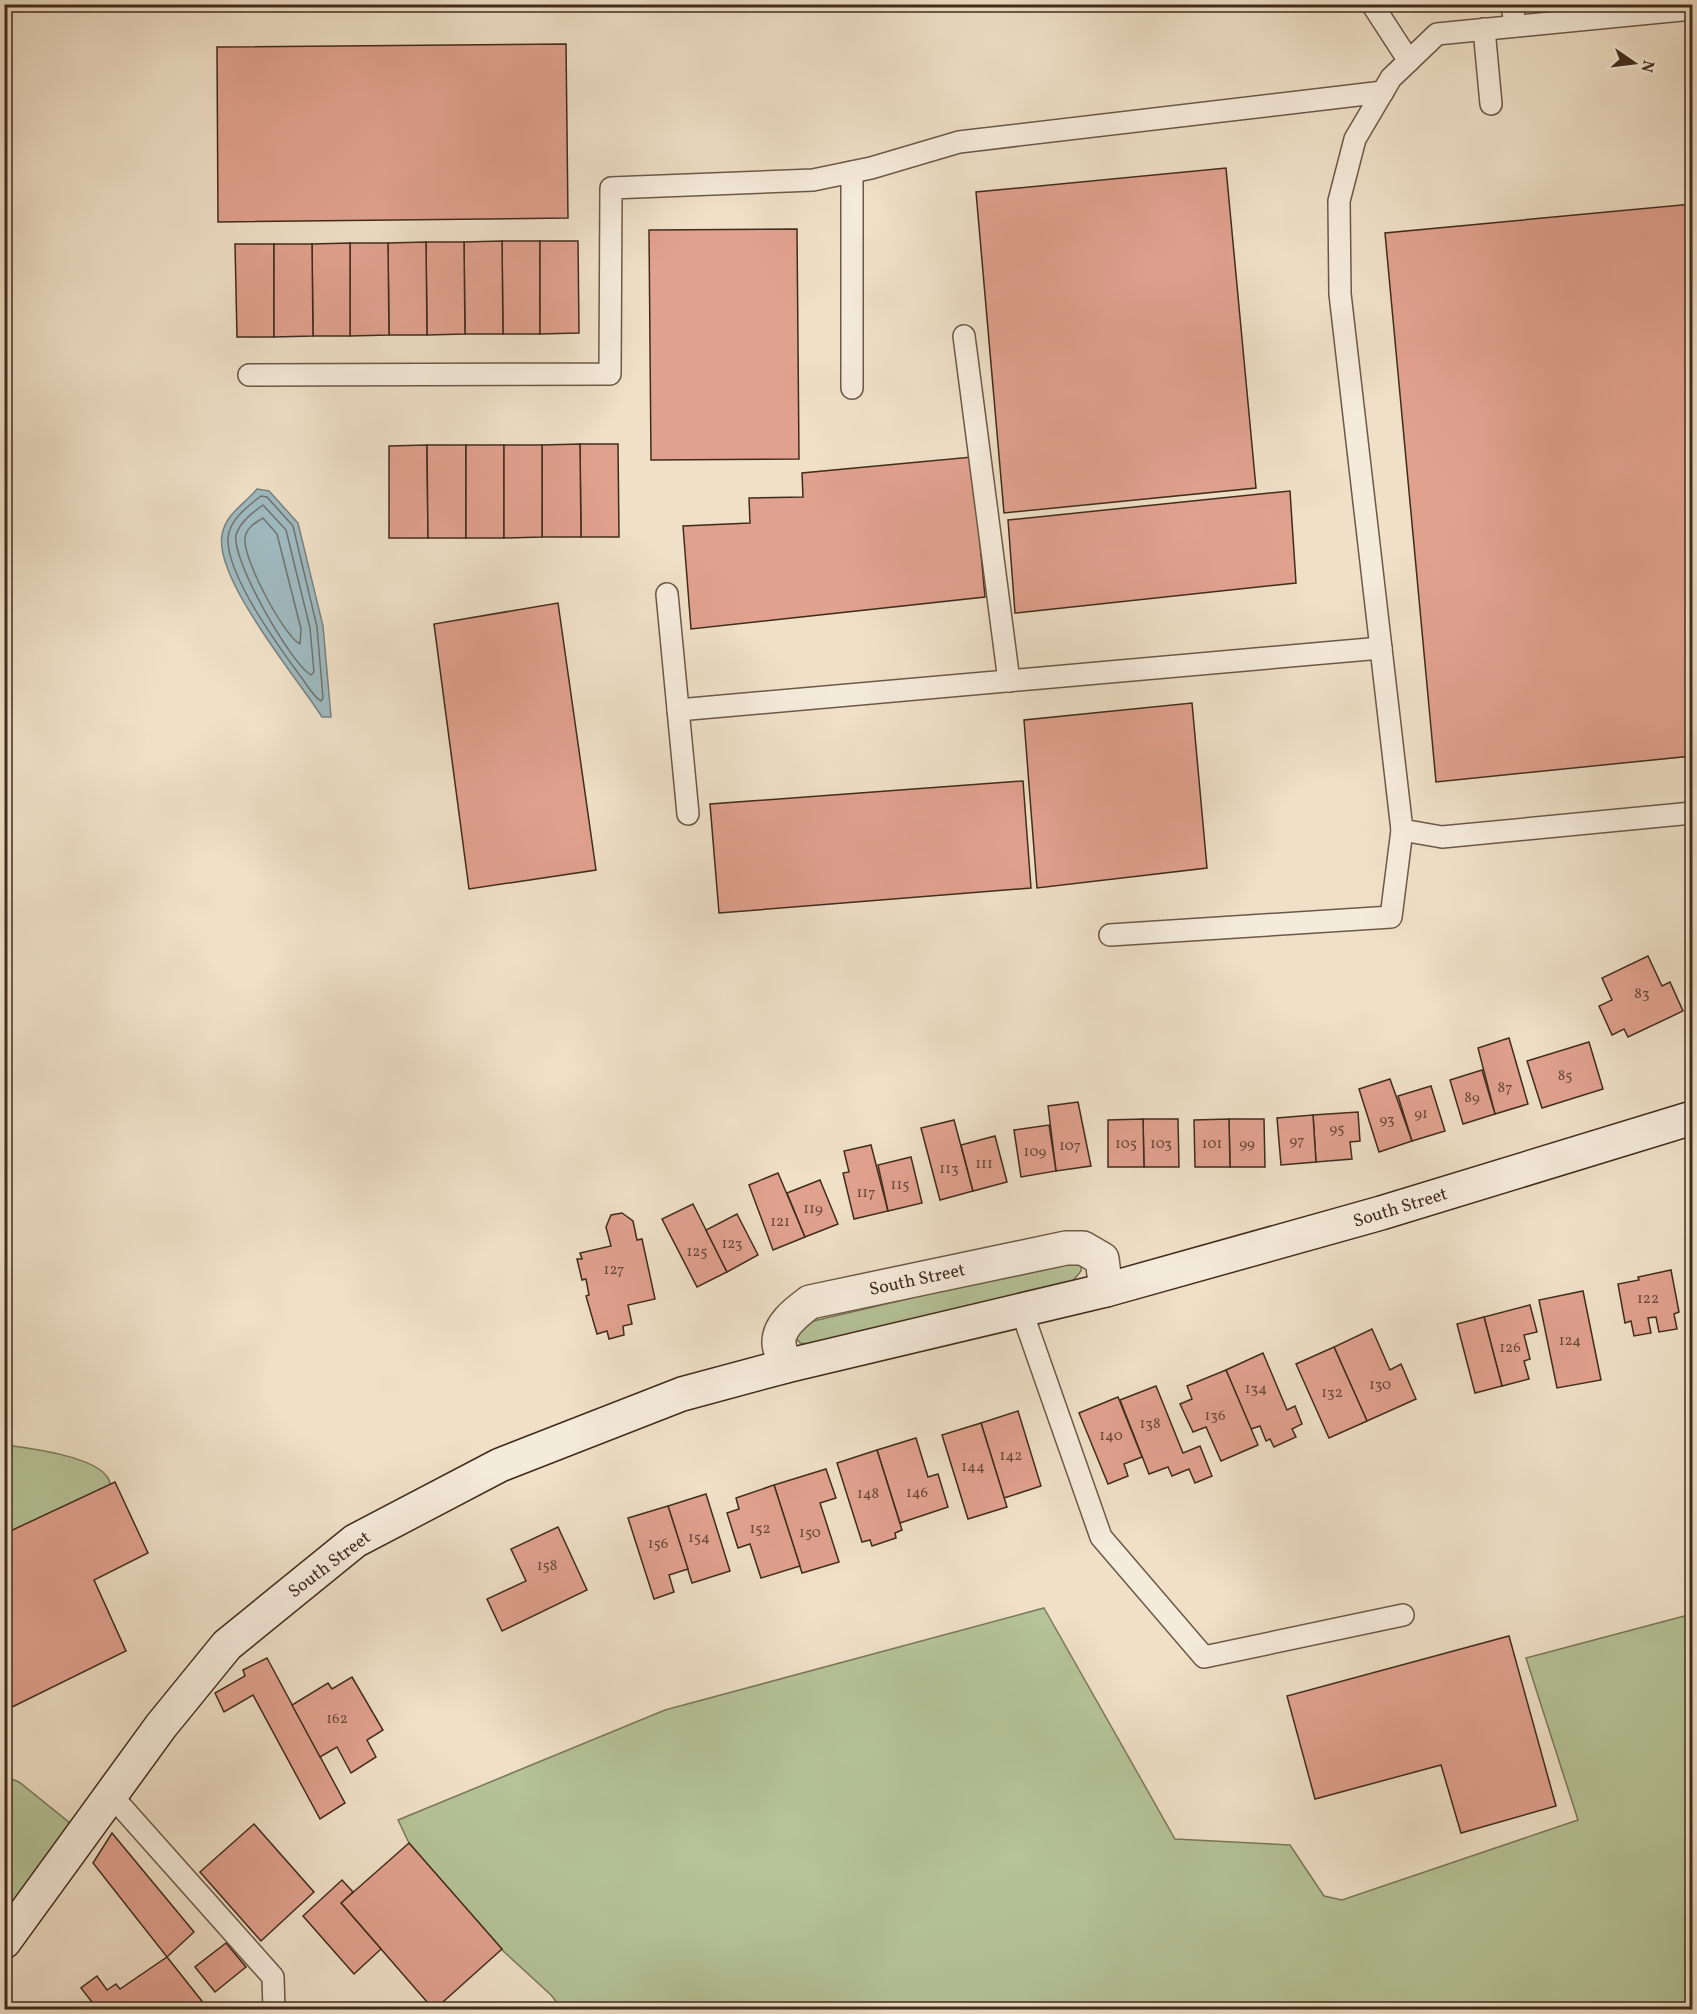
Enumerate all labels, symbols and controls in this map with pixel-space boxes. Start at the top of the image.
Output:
north arrow [1604,33,1664,93]
text: N [1634,58,1659,75]
house number: 83 [1634,984,1650,1005]
house number: 85 [1558,1066,1572,1087]
house number: 87 [1498,1078,1512,1099]
house number: 89 [1464,1088,1480,1109]
house number: 91 [1414,1104,1428,1125]
house number: 93 [1379,1110,1395,1131]
house number: 95 [1330,1119,1344,1140]
house number: 97 [1289,1131,1305,1152]
house number: 105 [1115,1134,1137,1155]
house number: 103 [1150,1134,1172,1155]
house number: 101 [1202,1134,1222,1155]
house number: 99 [1239,1134,1255,1155]
house number: 107 [1059,1136,1081,1157]
house number: 109 [1024,1142,1047,1163]
house number: 111 [975,1154,993,1175]
house number: 113 [939,1159,959,1180]
house number: 115 [891,1175,909,1196]
street label: South Street [1350,1182,1451,1235]
house number: 117 [857,1183,875,1204]
house number: 119 [803,1199,823,1220]
house number: 121 [770,1212,790,1233]
house number: 123 [721,1234,743,1255]
house number: 125 [686,1242,708,1263]
street label: South Street [867,1258,968,1303]
house number: 127 [604,1260,624,1281]
house number: 122 [1637,1289,1659,1310]
house number: 124 [1559,1331,1581,1352]
house number: 126 [1499,1338,1521,1359]
house number: 130 [1369,1375,1391,1396]
house number: 134 [1245,1379,1267,1400]
house number: 132 [1321,1383,1343,1404]
house number: 136 [1204,1406,1226,1427]
house number: 138 [1139,1414,1161,1435]
house number: 140 [1099,1426,1123,1447]
house number: 142 [1000,1446,1022,1467]
house number: 144 [961,1457,985,1478]
house number: 146 [906,1483,928,1504]
house number: 148 [857,1484,879,1505]
house number: 152 [749,1519,771,1540]
house number: 150 [799,1523,821,1544]
street label: South Street [283,1526,376,1605]
house number: 154 [688,1528,710,1549]
house number: 156 [648,1534,668,1555]
house number: 158 [537,1556,557,1577]
house number: 162 [326,1709,348,1730]

